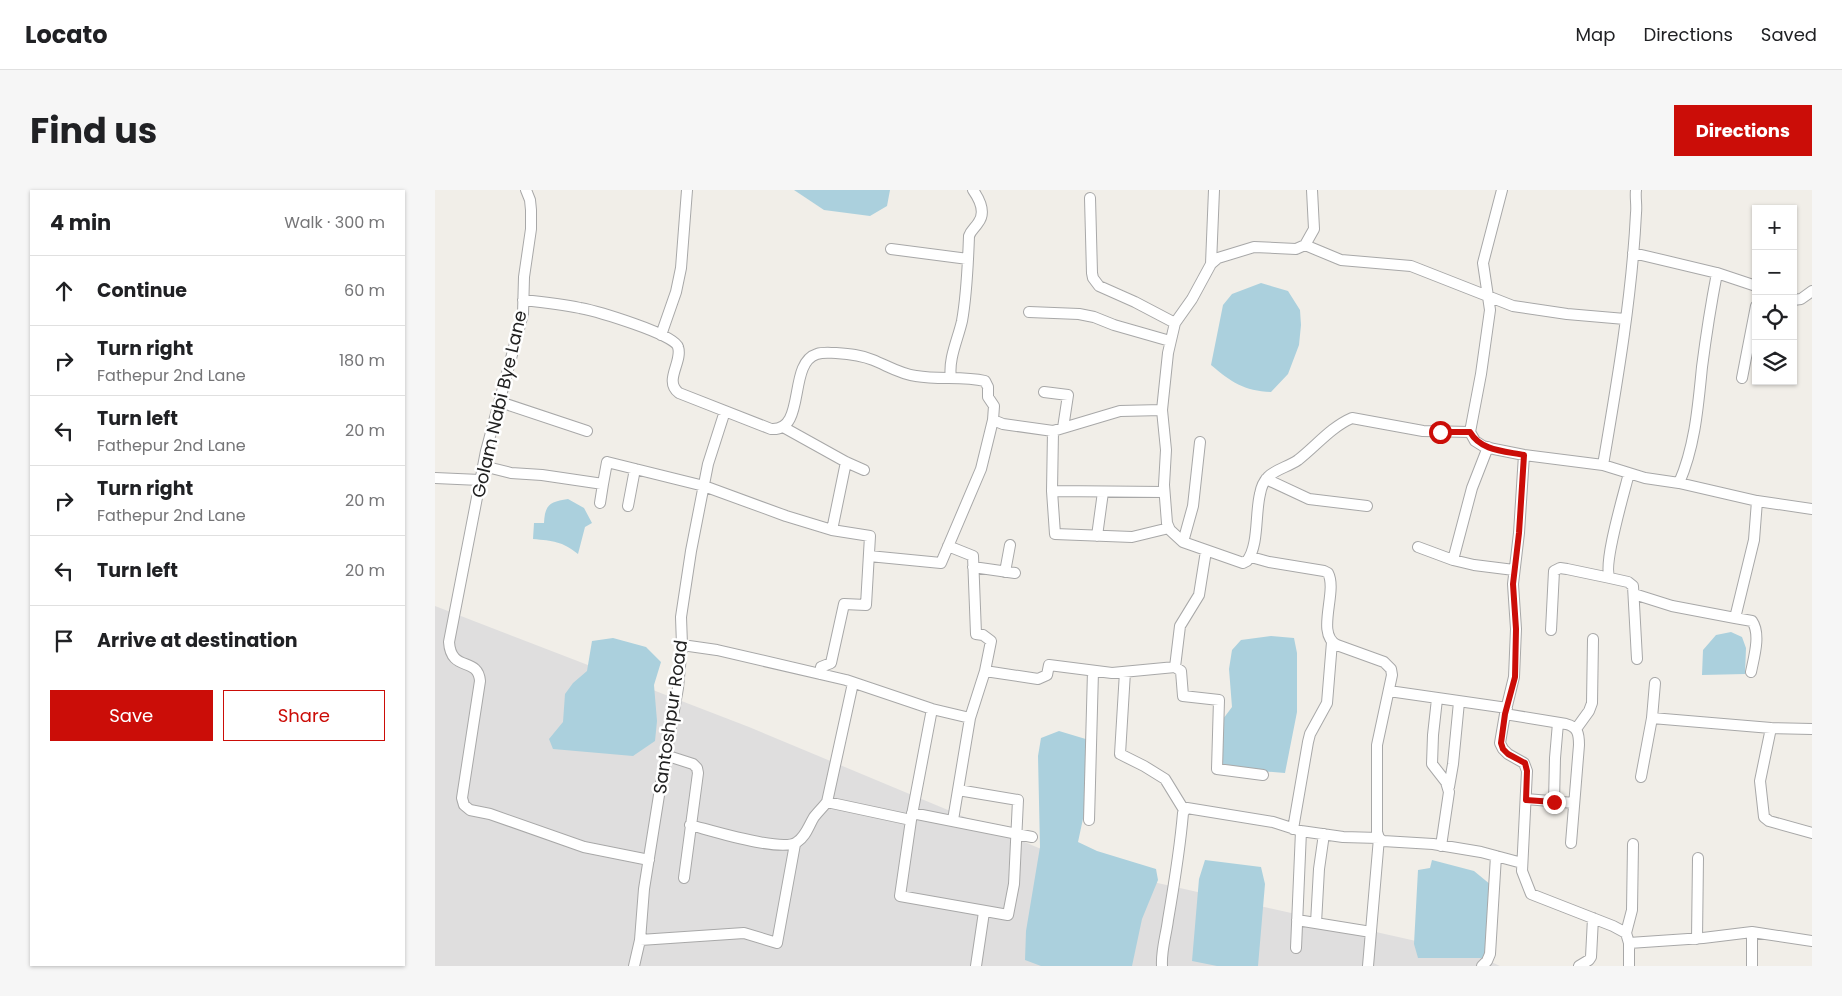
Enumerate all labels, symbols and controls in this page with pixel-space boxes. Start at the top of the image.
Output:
text: Locato [25,18,108,51]
text: Map [1576,22,1615,47]
text: Directions [1643,22,1733,47]
text: Saved [1761,22,1817,47]
button: Directions [1674,105,1812,156]
text: Find us [30,106,157,155]
map controls [1752,205,1797,385]
button: + [1752,205,1797,250]
text: 4 min [50,208,111,237]
text: Walk · 300 m [284,211,385,234]
button: − [1752,250,1797,295]
icon: ahead [50,277,78,305]
text: Continue [97,277,187,304]
text: 60 m [344,279,385,302]
button: locate [1752,295,1797,340]
street label: Golam Nabi Bye Lane [465,308,533,500]
text: Turn right [97,335,193,362]
button: layers [1752,340,1797,385]
icon: right [50,347,78,375]
text: 180 m [339,349,385,372]
text: Fathepur 2nd Lane [97,364,246,387]
text: Turn left [97,405,178,432]
icon: left [50,417,78,445]
text: 20 m [345,419,385,442]
route start [1429,421,1452,444]
text: Fathepur 2nd Lane [97,434,246,457]
text: Turn right [97,475,193,502]
icon: right [50,487,78,515]
text: 20 m [345,489,385,512]
text: Fathepur 2nd Lane [97,504,246,527]
icon: left [50,557,78,585]
text: Turn left [97,557,178,584]
text: 20 m [345,559,385,582]
icon: arrive [50,627,78,655]
text: Arrive at destination [97,627,298,654]
street label: Santoshpur Road [647,638,693,796]
button: Save [50,690,213,741]
button: Share [223,690,385,741]
route end [1543,791,1566,814]

